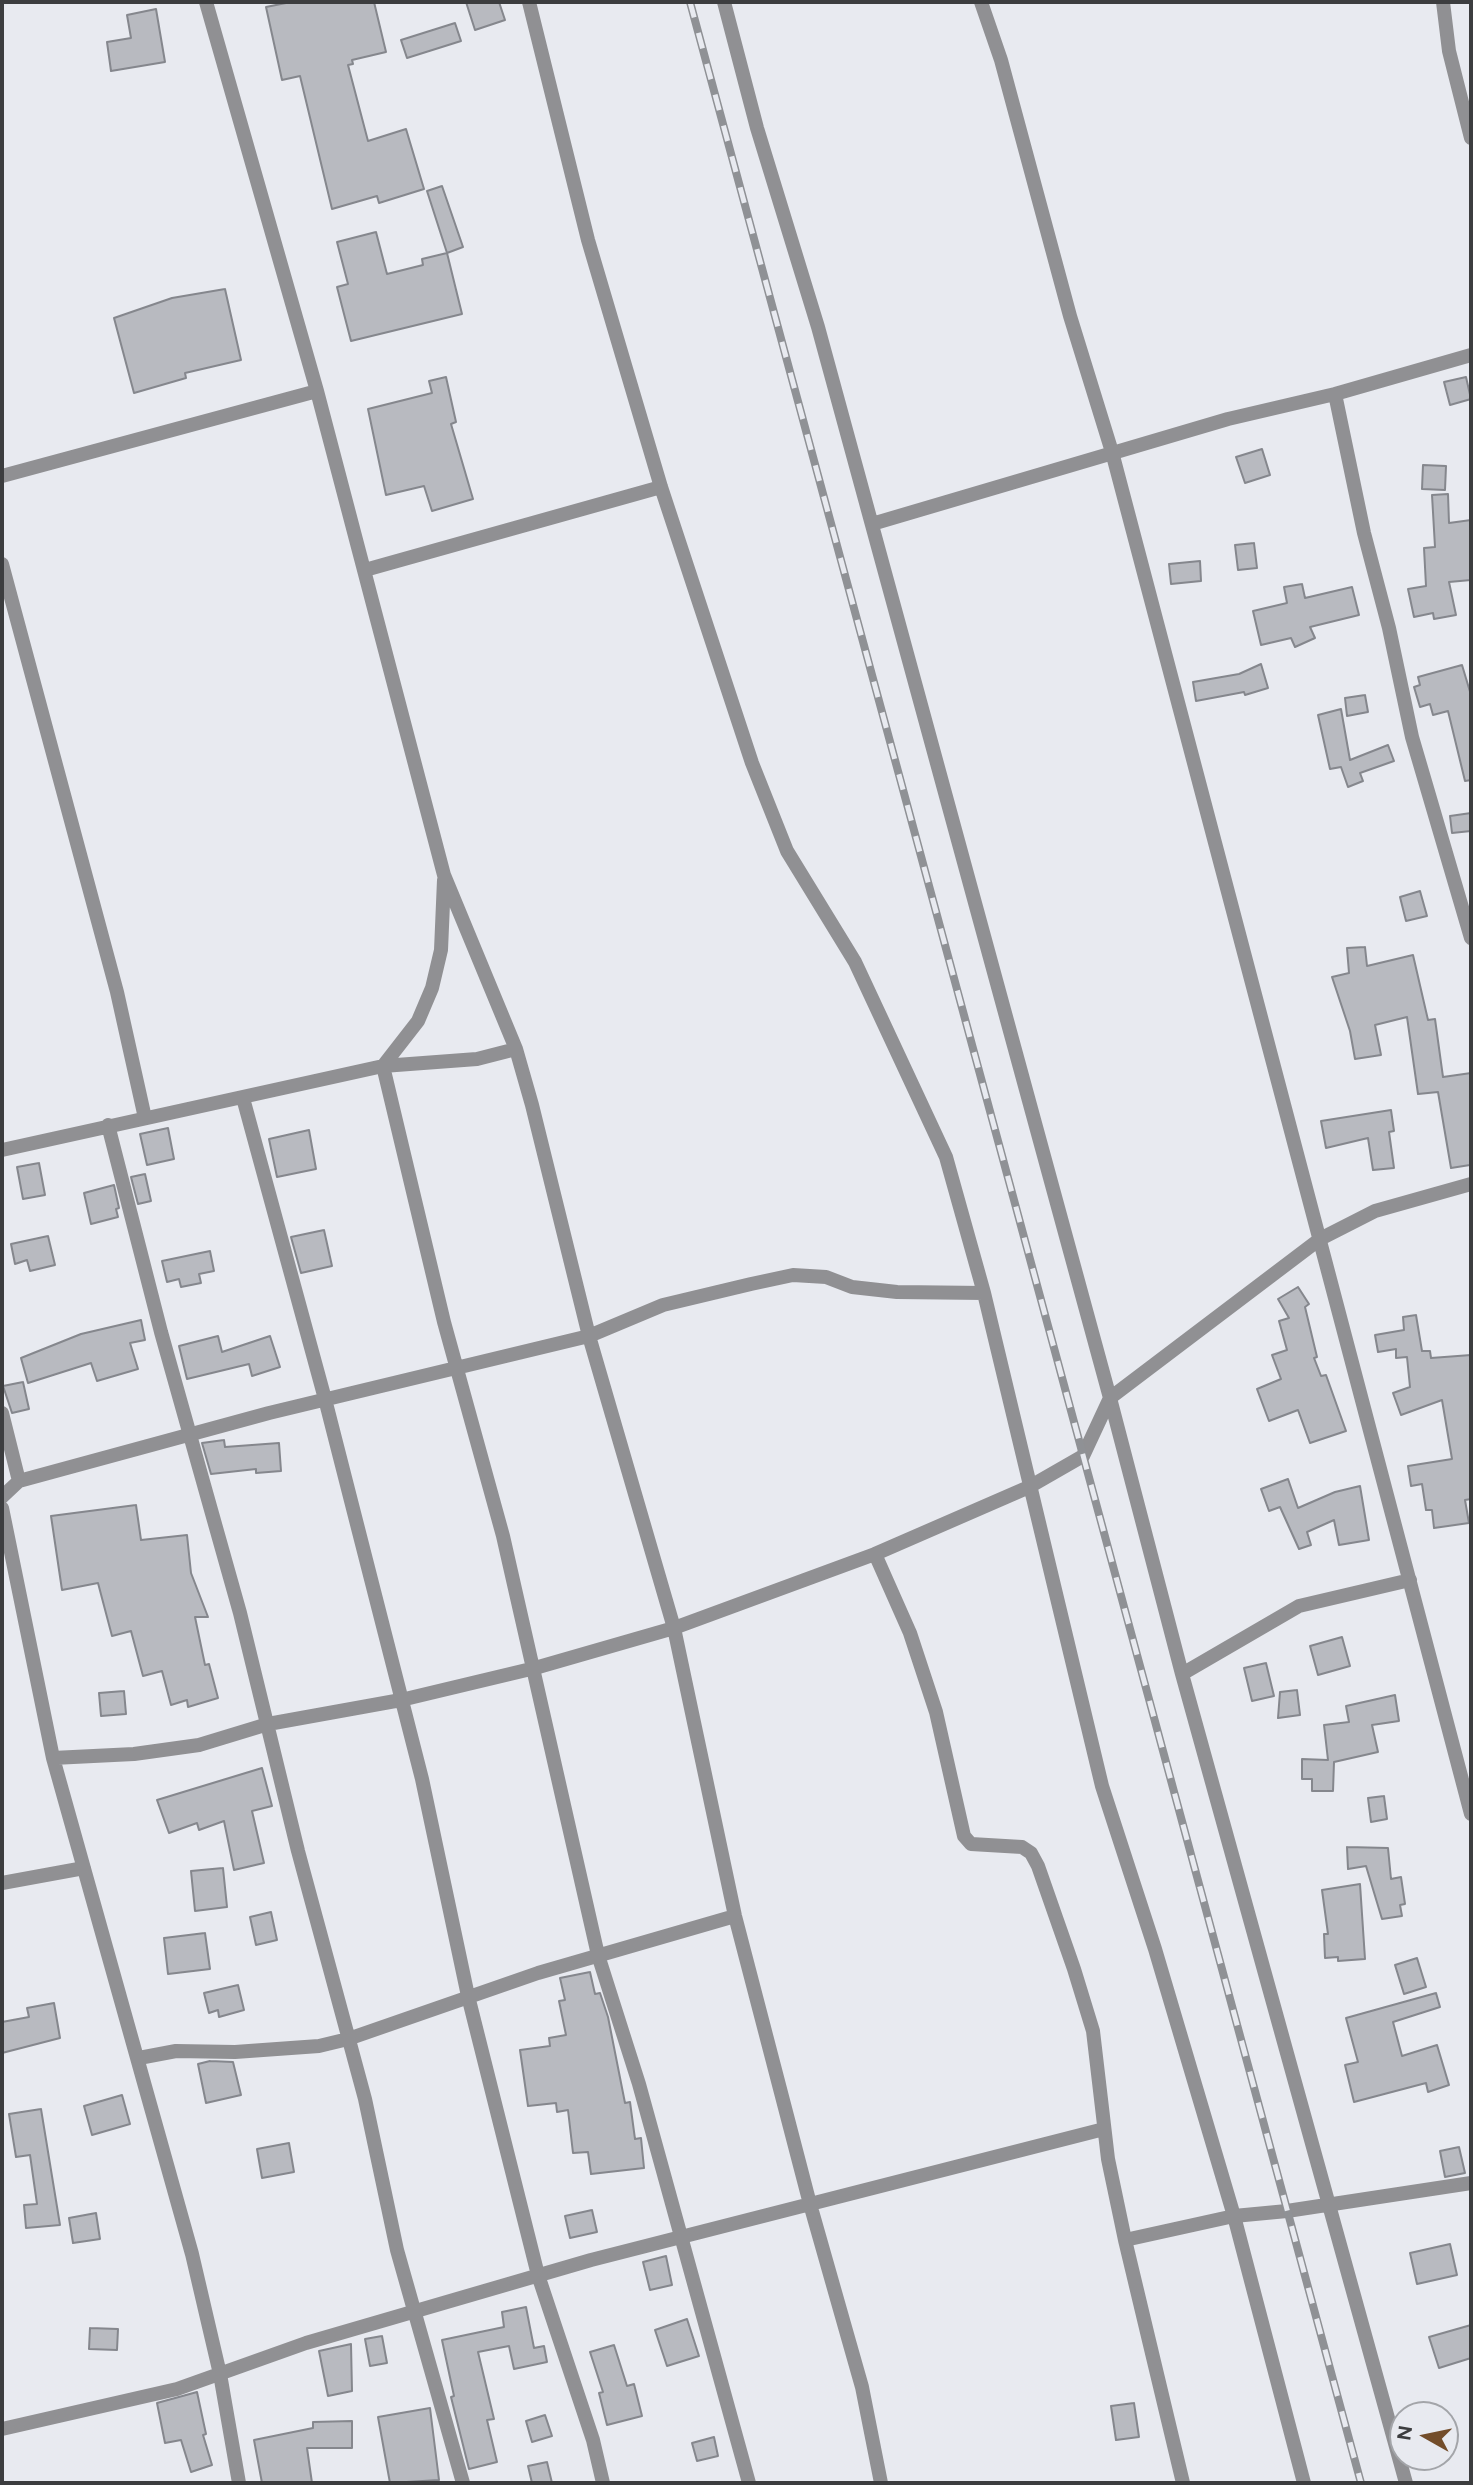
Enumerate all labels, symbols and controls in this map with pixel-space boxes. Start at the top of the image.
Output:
north arrow [1389,2401,1459,2471]
text: N [1392,2424,1417,2442]

